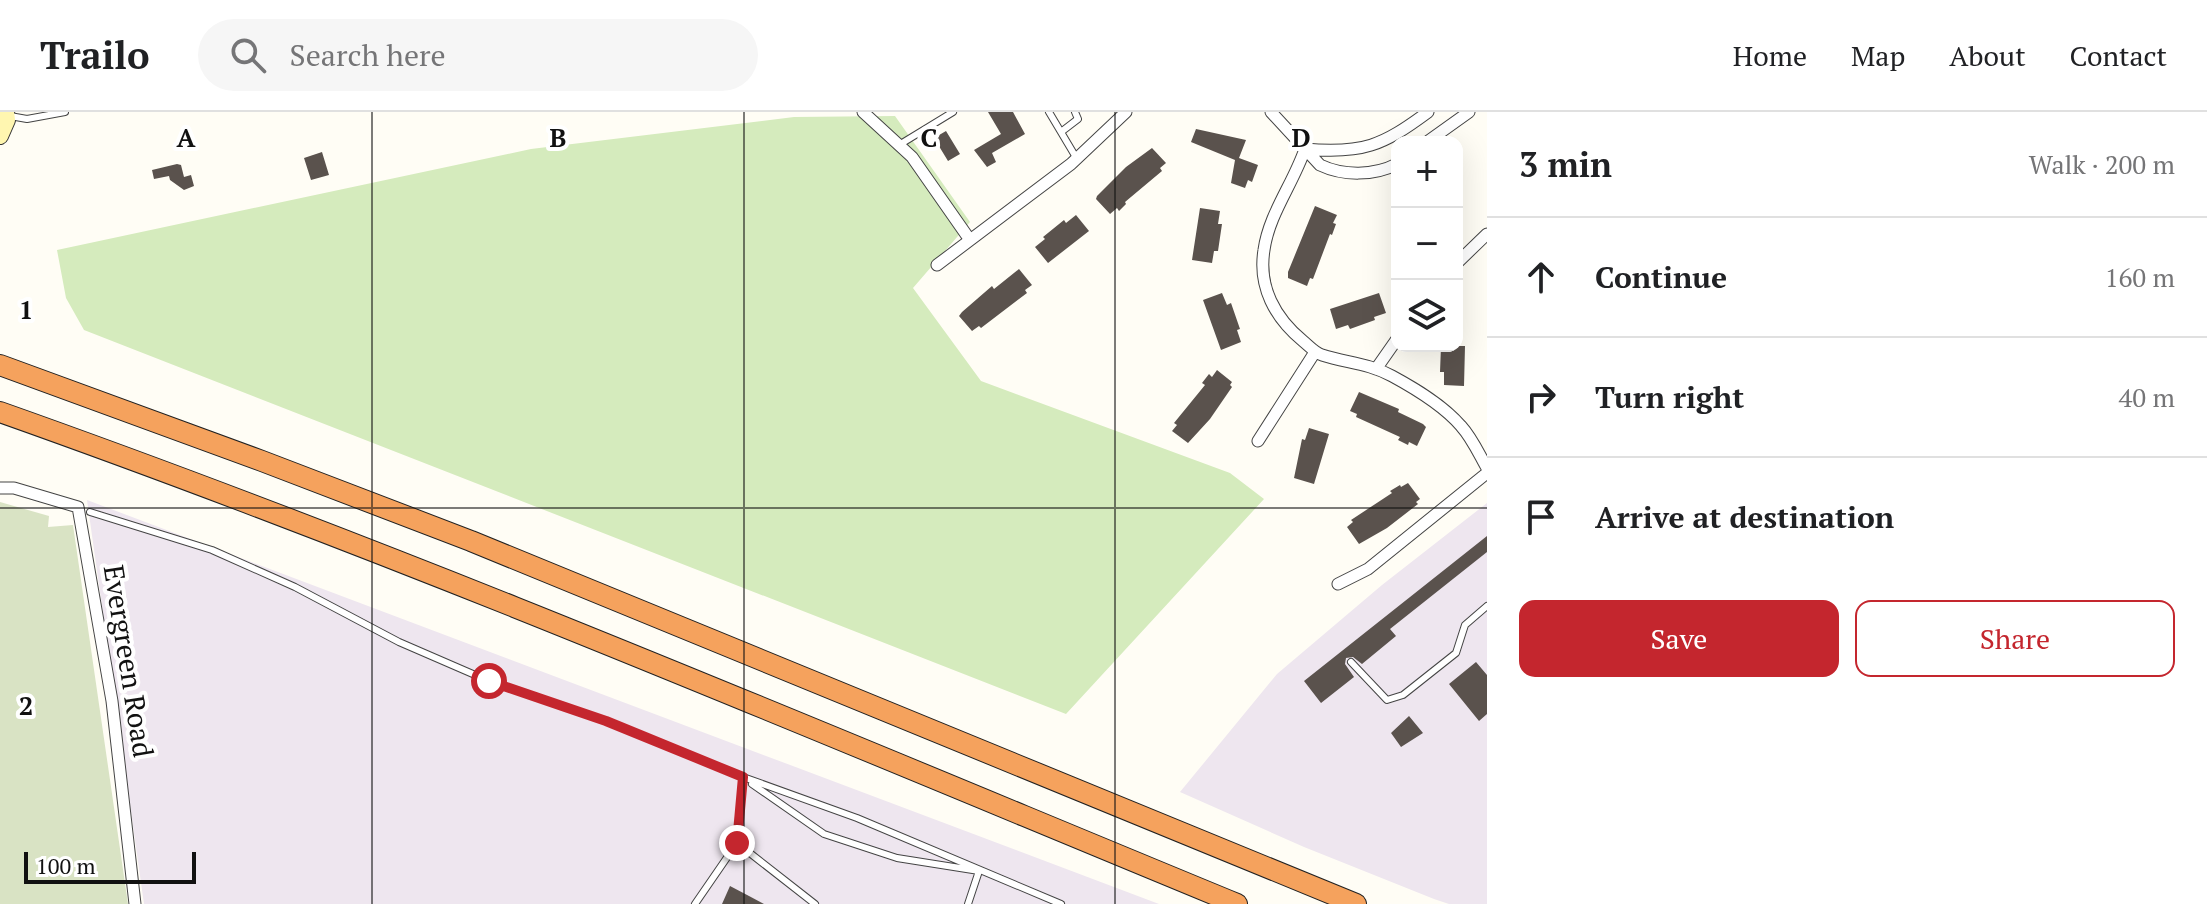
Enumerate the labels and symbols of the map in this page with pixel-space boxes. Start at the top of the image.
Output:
text: A [177,120,196,154]
text: B [550,120,566,154]
text: C [921,120,937,154]
text: D [1291,120,1311,154]
text: 1 [19,292,33,326]
street label: Evergreen Road [96,562,162,760]
route start [471,663,507,699]
text: 2 [19,688,33,722]
route end [719,825,755,861]
scale bar [24,848,196,884]

